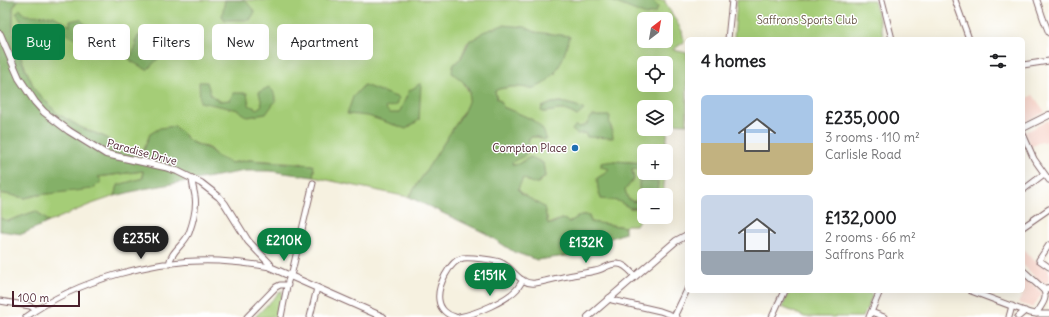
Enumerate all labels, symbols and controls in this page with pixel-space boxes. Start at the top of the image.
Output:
north arrow [637,12,673,48]
map controls [637,12,673,224]
park label: Saffrons Sports Club [757,13,857,27]
chip: Buy [12,24,65,60]
chip: Rent [73,24,130,60]
chip: Filters [138,24,204,60]
chip: New [212,24,269,60]
chip: Apartment [277,24,373,60]
text: 4 homes [701,50,766,72]
icon: filters [987,50,1009,72]
button: locate [637,56,673,92]
button: layers [637,100,673,136]
text: £235,000 [825,107,900,129]
icon: home [733,111,781,159]
text: 3 rooms · 110 m² [825,129,920,146]
street label: Paradise Drive [106,136,179,168]
place label: Compton Place [492,141,567,155]
marker: Compton Place [570,143,580,153]
button: + [637,144,673,180]
text: Carlisle Road [825,146,901,163]
button: − [637,188,673,224]
text: £132,000 [825,207,897,229]
icon: home [733,211,781,259]
pin: £235K [113,226,169,260]
pin: £210K [256,228,312,262]
text: 2 rooms · 66 m² [825,229,916,246]
text: £235K [123,230,160,247]
pin: £132K [558,230,614,264]
text: £210K [266,232,302,249]
text: £132K [569,234,603,251]
text: Saffrons Park [825,246,904,263]
pin: £151K [462,263,518,297]
text: £151K [474,267,506,284]
scale bar [12,289,80,308]
text: 100 m [18,291,49,305]

